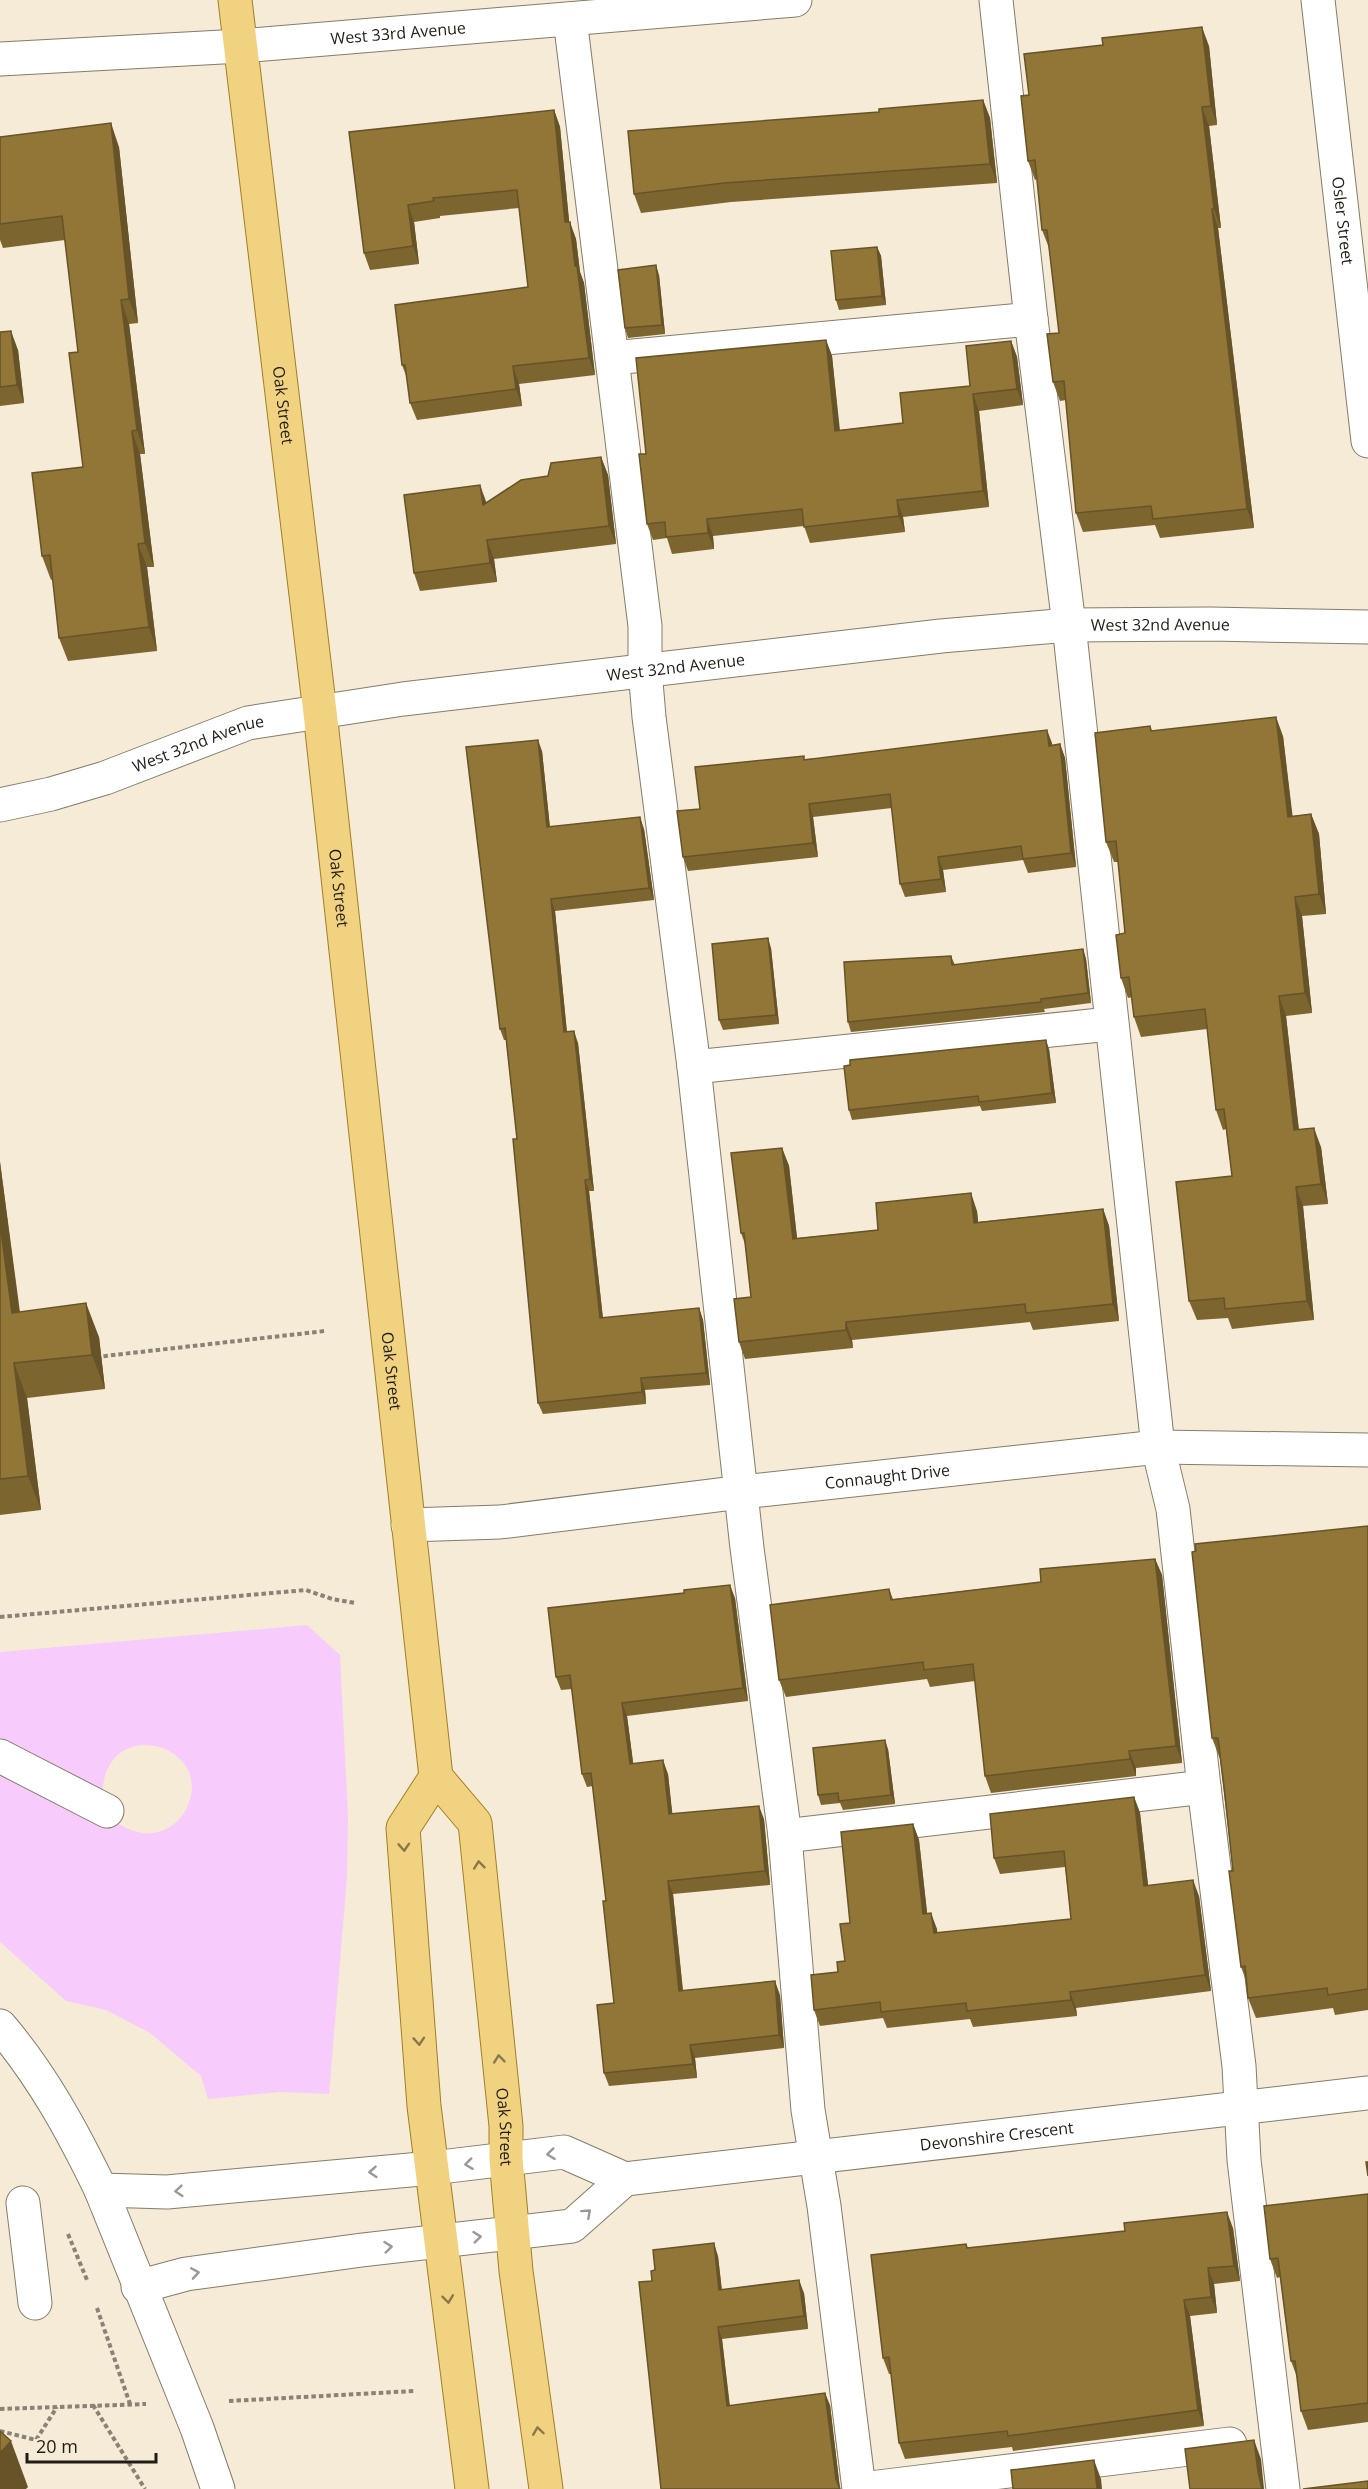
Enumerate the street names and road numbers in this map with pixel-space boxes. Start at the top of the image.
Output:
street label: West 33rd Avenue [330,16,467,50]
street label: Osler Street [1327,175,1359,266]
street label: Oak Street [268,365,299,446]
street label: West 32nd Avenue [1091,613,1230,636]
street label: West 32nd Avenue [605,648,746,686]
street label: West 32nd Avenue [129,710,265,778]
street label: Oak Street [324,848,354,928]
street label: Oak Street [377,1331,407,1412]
street label: Connaught Drive [824,1459,951,1494]
street label: Oak Street [491,2087,518,2167]
street label: Devonshire Crescent [919,2116,1075,2156]

